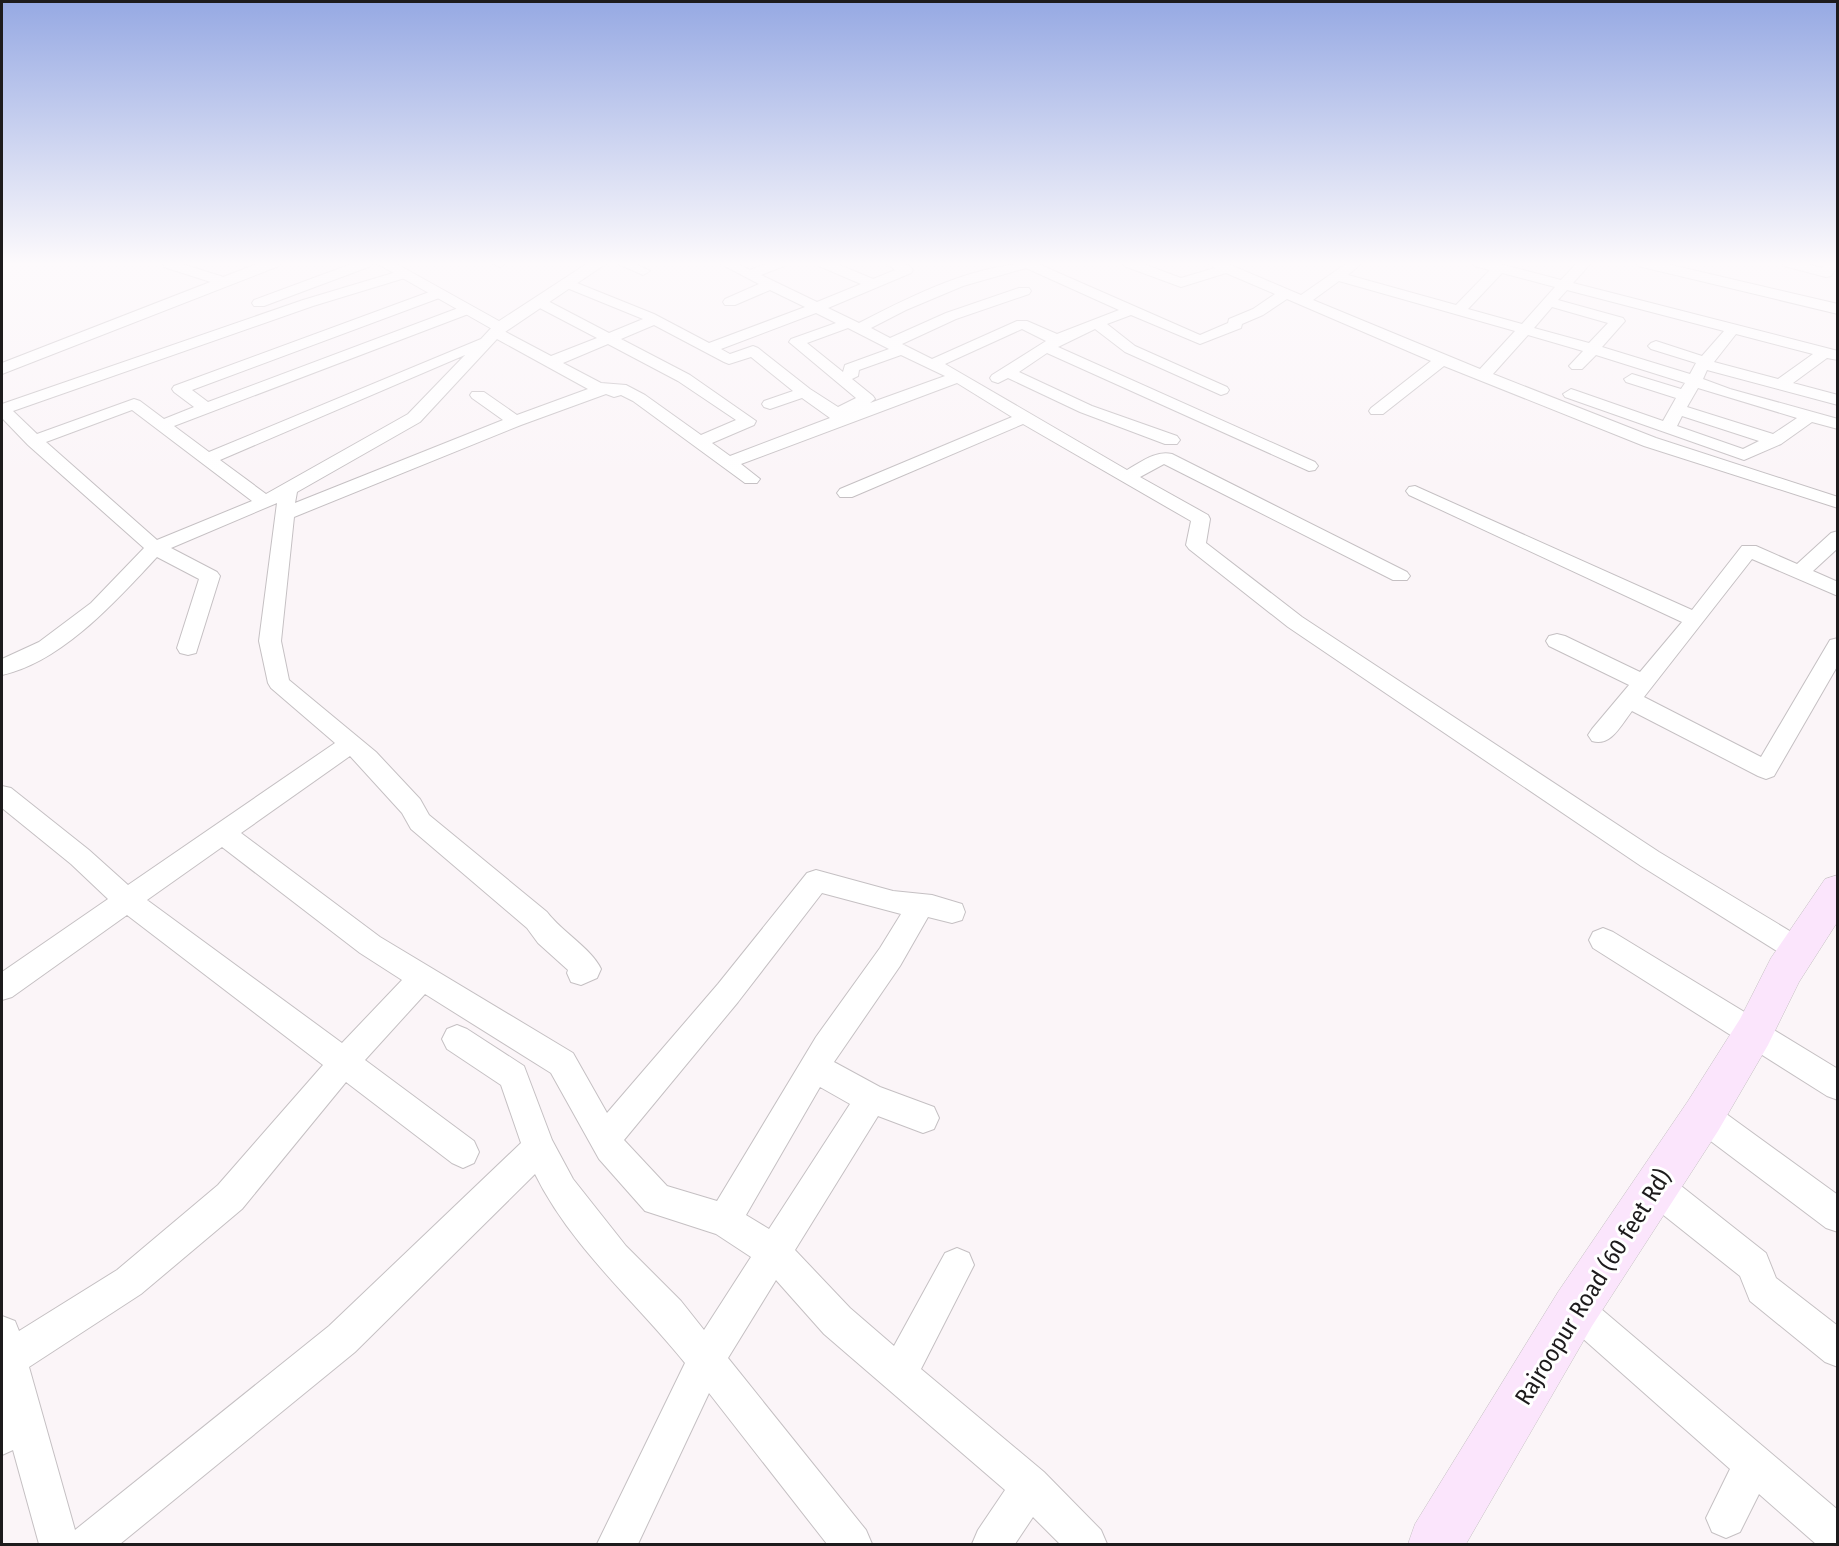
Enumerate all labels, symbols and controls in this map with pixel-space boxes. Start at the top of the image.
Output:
street label: Rajroopur Road (60 feet Rd) [1509,1164,1677,1410]

